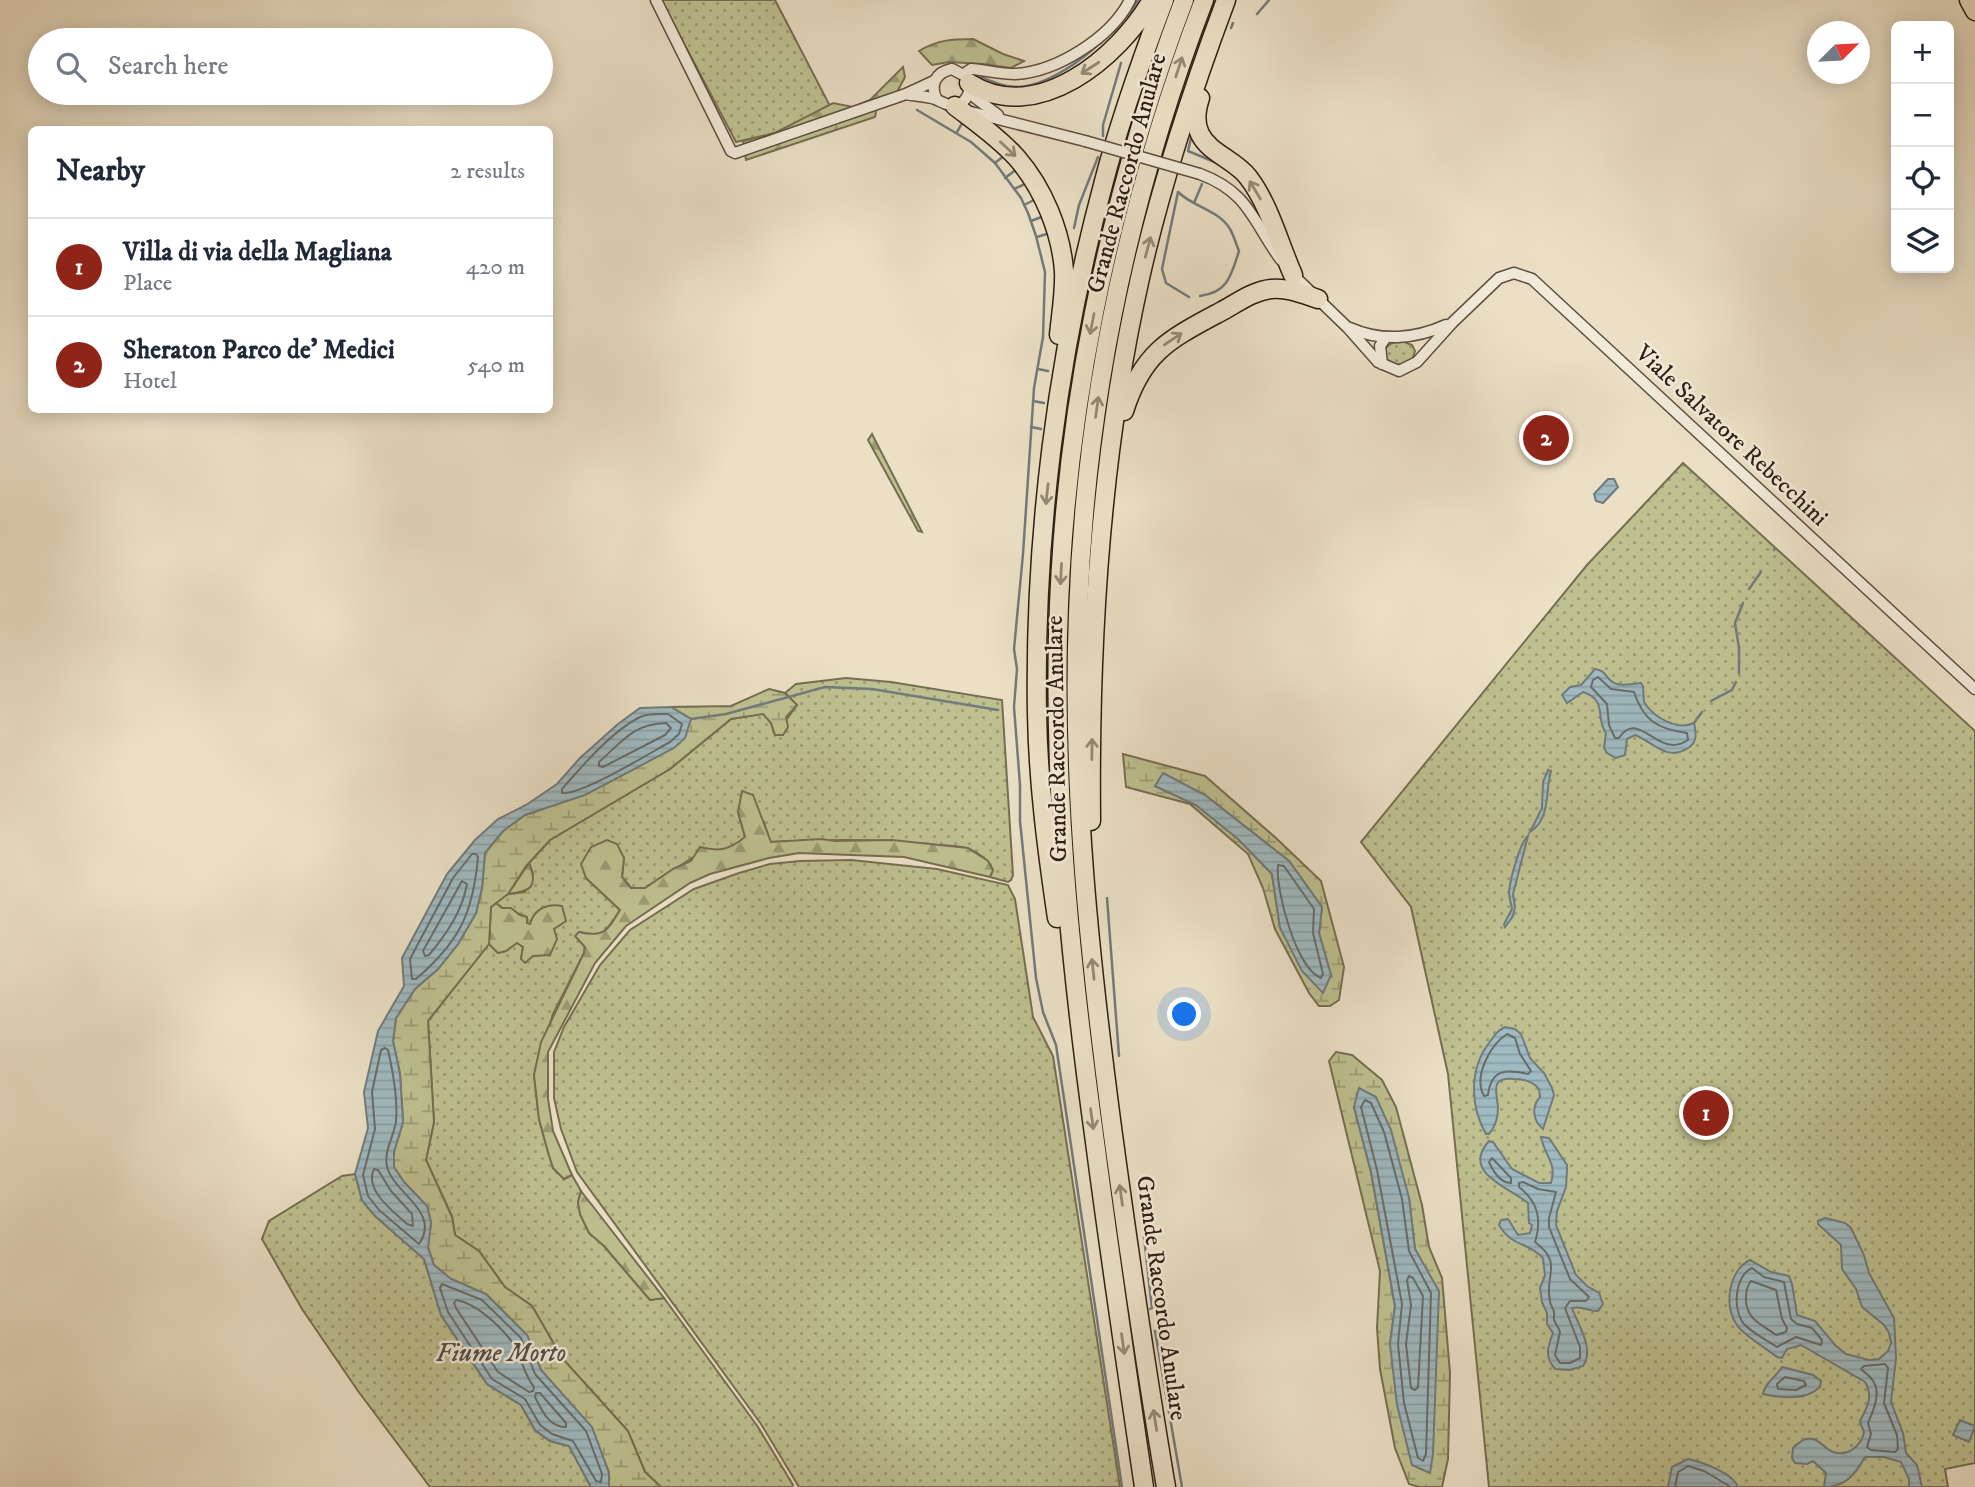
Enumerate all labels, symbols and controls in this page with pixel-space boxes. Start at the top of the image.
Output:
north arrow [1807,21,1870,84]
map controls [1891,21,1954,273]
button: + [1891,21,1954,84]
search box [28,28,553,105]
icon: search [52,48,90,86]
text: Search here [108,50,228,83]
street label: Grande Raccordo Anulare [1081,50,1173,296]
one-way arrow [1174,57,1186,79]
one-way arrow [1081,61,1101,75]
button: − [1891,84,1954,147]
one-way arrow [999,141,1017,157]
button: locate [1891,147,1954,210]
text: Nearby [56,153,145,190]
text: 2 results [450,157,525,186]
one-way arrow [1248,180,1262,200]
button: layers [1891,210,1954,273]
text: Villa di via della Magliana [123,236,392,269]
one-way arrow [1142,236,1155,258]
text: 1 [75,253,83,282]
text: 420 m [466,253,525,282]
text: Place [123,269,172,298]
one-way arrow [1085,313,1098,335]
one-way arrow [1163,332,1182,346]
text: Sheraton Parco de' Medici [123,334,395,367]
street label: Viale Salvatore Rebecchini [1628,338,1834,533]
text: 2 [73,351,85,380]
text: 540 m [467,351,525,380]
text: Hotel [123,367,177,396]
one-way arrow [1091,396,1104,419]
pin: 2 [1523,412,1569,464]
one-way arrow [1040,482,1053,505]
one-way arrow [1054,563,1067,586]
street label: Grande Raccordo Anulare [1040,615,1074,863]
one-way arrow [1085,738,1098,761]
one-way arrow [1087,958,1100,981]
your location [1167,997,1201,1031]
pin: 1 [1683,1087,1729,1139]
one-way arrow [1085,1107,1098,1130]
street label: Grande Raccordo Anulare [1129,1174,1193,1423]
one-way arrow [1115,1184,1128,1207]
one-way arrow [1117,1332,1130,1355]
water label: Fiume Morto [436,1337,566,1370]
one-way arrow [1148,1409,1161,1432]

